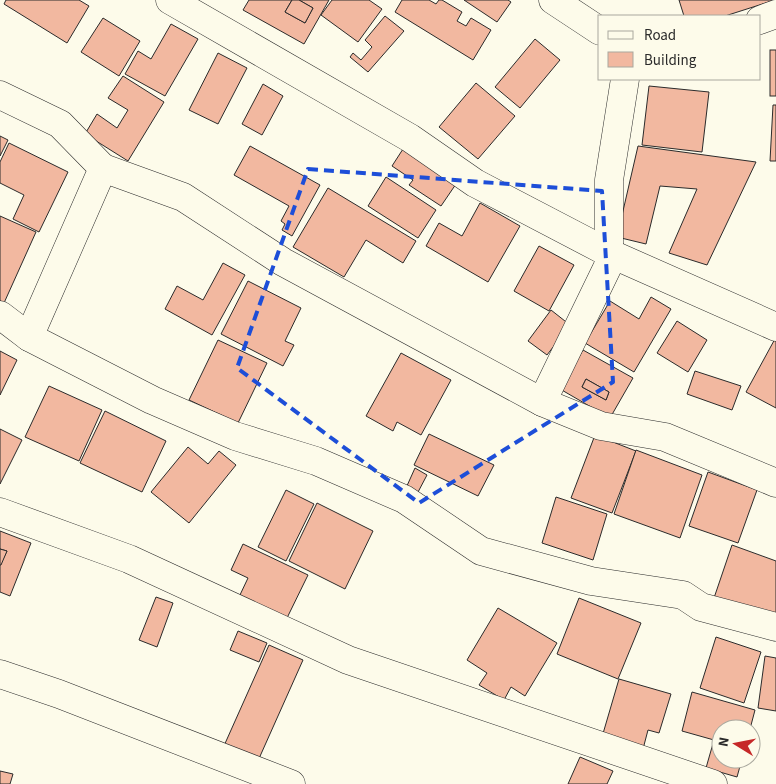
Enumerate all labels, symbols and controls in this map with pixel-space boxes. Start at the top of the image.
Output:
legend [598,15,761,80]
text: Road [644,25,676,46]
text: Building [644,50,697,71]
north arrow [711,719,761,769]
text: N [714,736,735,748]

